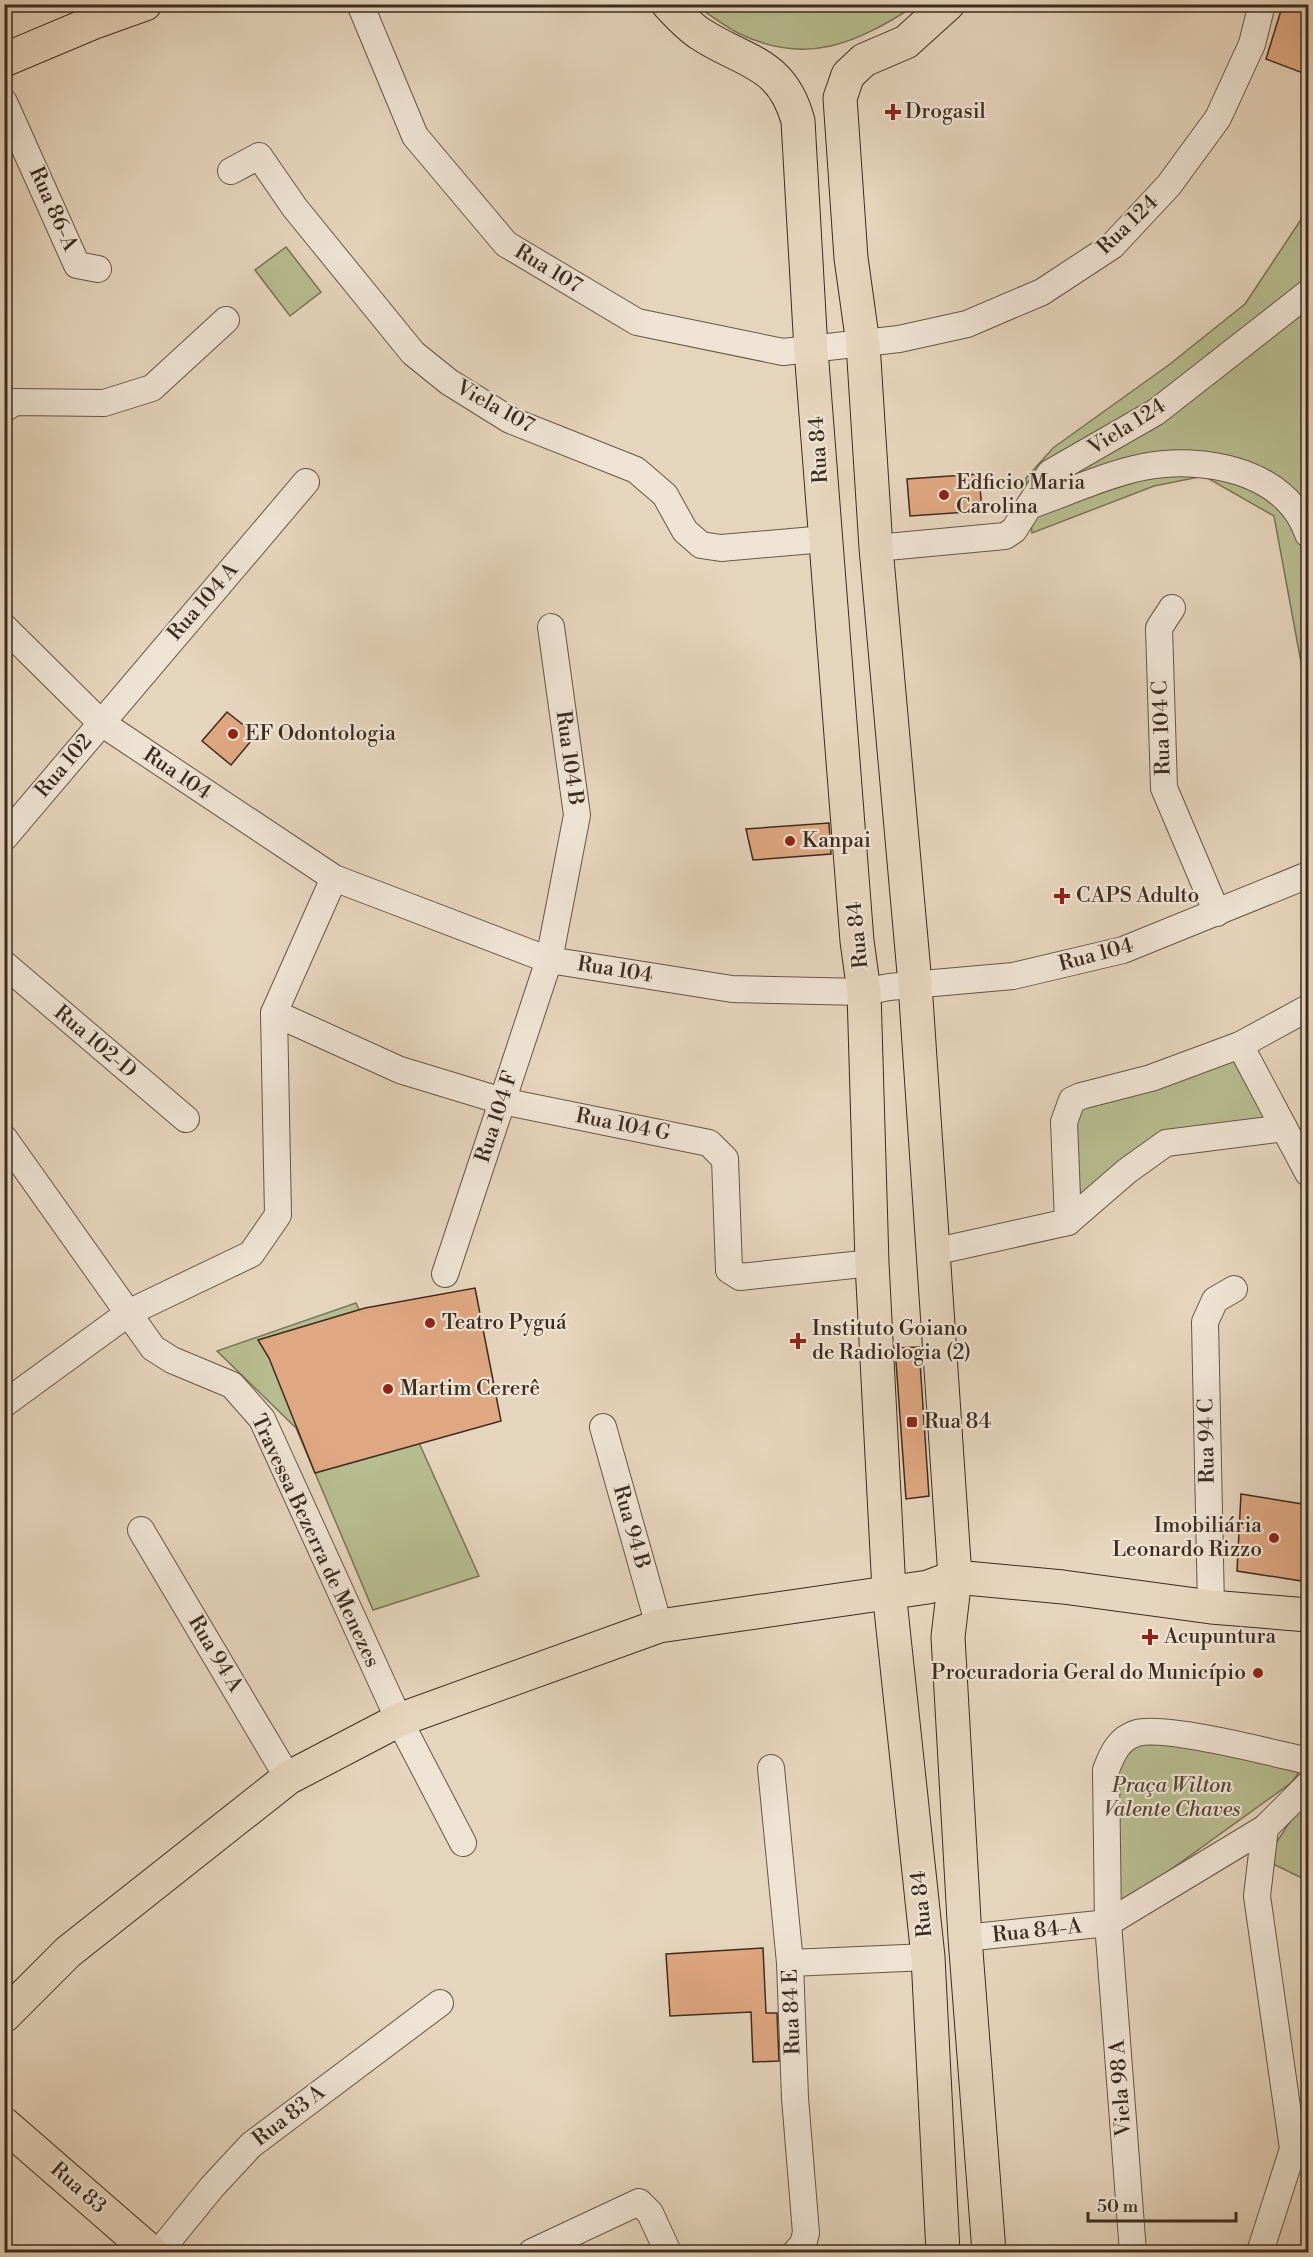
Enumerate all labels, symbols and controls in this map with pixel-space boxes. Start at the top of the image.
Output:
place label: Drogasil [905,99,986,125]
marker: Drogasil [886,105,900,119]
street label: Rua 86-A [23,163,83,256]
street label: Rua 124 [1092,189,1164,261]
street label: Rua 107 [510,239,587,299]
street label: Viela 107 [451,375,539,439]
street label: Viela 124 [1083,393,1171,462]
street label: Rua 84 [804,416,834,484]
place label: Edficio Maria Carolina [956,470,1086,520]
marker: Edficio Maria Carolina [937,488,951,502]
street label: Rua 104 A [162,557,244,646]
street label: Rua 104 C [1147,680,1177,776]
street label: Rua 104 B [549,709,589,807]
place label: EF Odontologia [245,721,396,747]
marker: EF Odontologia [226,727,240,741]
street label: Rua 102 [30,729,98,803]
street label: Rua 104 [138,742,216,806]
place label: Kanpai [802,828,871,854]
marker: Kanpai [783,834,797,848]
place label: CAPS Adulto [1076,883,1199,909]
marker: CAPS Adulto [1053,887,1071,905]
street label: Rua 84 [842,900,874,970]
street label: Rua 104 [1056,933,1136,977]
street label: Rua 104 [575,951,655,989]
street label: Rua 102-D [48,1000,142,1084]
street label: Rua 104 F [470,1068,524,1166]
street label: Rua 104 G [573,1103,673,1147]
place label: Teatro Pyguá [442,1310,567,1336]
marker: Teatro Pyguá [423,1316,437,1330]
place label: Instituto Goiano de Radiologia (2) [812,1316,971,1366]
marker: Instituto Goiano de Radiologia (2) [789,1332,807,1350]
place label: Martim Cererê [400,1376,540,1402]
marker: Martim Cererê [381,1382,395,1396]
street label: Rua 94 C [1193,1398,1221,1484]
place label: Rua 84 [924,1409,991,1435]
street label: Travessa Bezerra de Menezes [245,1410,385,1672]
marker: Rua 84 [905,1415,919,1429]
street label: Rua 94 B [607,1482,655,1572]
place label: Imobiliária Leonardo Rizzo [1112,1513,1262,1563]
marker: Imobiliária Leonardo Rizzo [1267,1531,1281,1545]
street label: Rua 94 A [182,1611,248,1698]
place label: Acupuntura [1163,1624,1276,1650]
marker: Acupuntura [1141,1628,1159,1646]
place label: Procuradoria Geral do Município [931,1660,1246,1686]
marker: Procuradoria Geral do Município [1251,1666,1265,1680]
park label: Praça Wilton Valente Chaves [1104,1773,1241,1823]
street label: Rua 84 [906,1869,938,1939]
street label: Rua 84-A [991,1913,1084,1949]
street label: Rua 84 E [778,1969,806,2055]
street label: Viela 98 A [1105,2038,1137,2138]
street label: Rua 83 A [248,2079,331,2152]
street label: Rua 83 [45,2157,111,2219]
scale bar [1088,2185,1236,2223]
text: 50 m [1097,2195,1139,2218]

